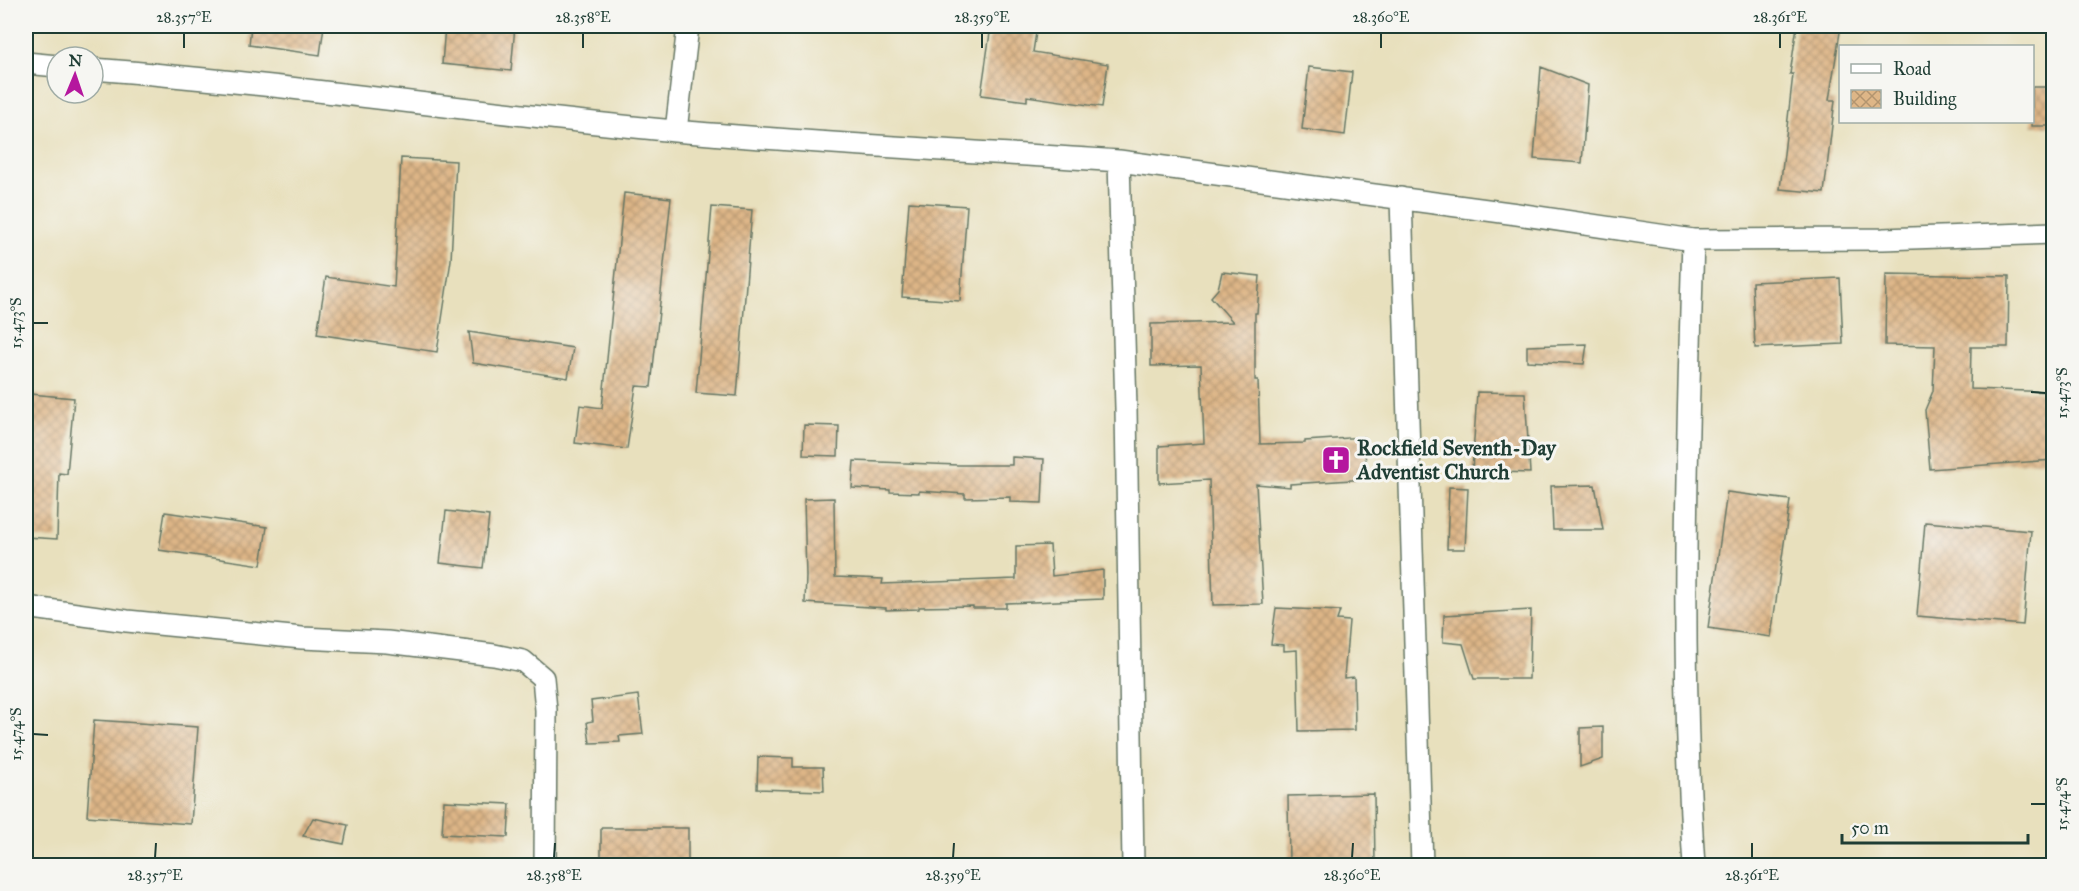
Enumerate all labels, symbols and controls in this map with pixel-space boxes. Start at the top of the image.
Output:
text: 28.357°E [156,8,212,26]
text: 28.358°E [555,8,611,26]
text: 28.359°E [954,8,1010,26]
text: 28.360°E [1352,8,1410,26]
text: 28.361°E [1753,8,1807,26]
north arrow [45,45,105,105]
legend [1839,45,2034,123]
text: N [68,51,83,70]
text: Road [1893,58,1931,80]
text: Building [1893,88,1957,111]
text: 15.473°S [7,297,25,349]
text: 15.473°S [2053,367,2071,419]
place label: Rockfield Seventh-Day Adventist Church [1355,435,1557,485]
church icon: Rockfield Seventh-Day Adventist Church [1320,444,1352,476]
text: 15.474°S [7,707,25,761]
text: 15.474°S [2053,777,2071,831]
scale bar [1842,807,2028,845]
text: 50 m [1851,817,1889,839]
text: 28.357°E [127,866,183,884]
text: 28.358°E [526,866,582,884]
text: 28.359°E [925,866,981,884]
text: 28.360°E [1323,866,1381,884]
text: 28.361°E [1725,866,1779,884]

